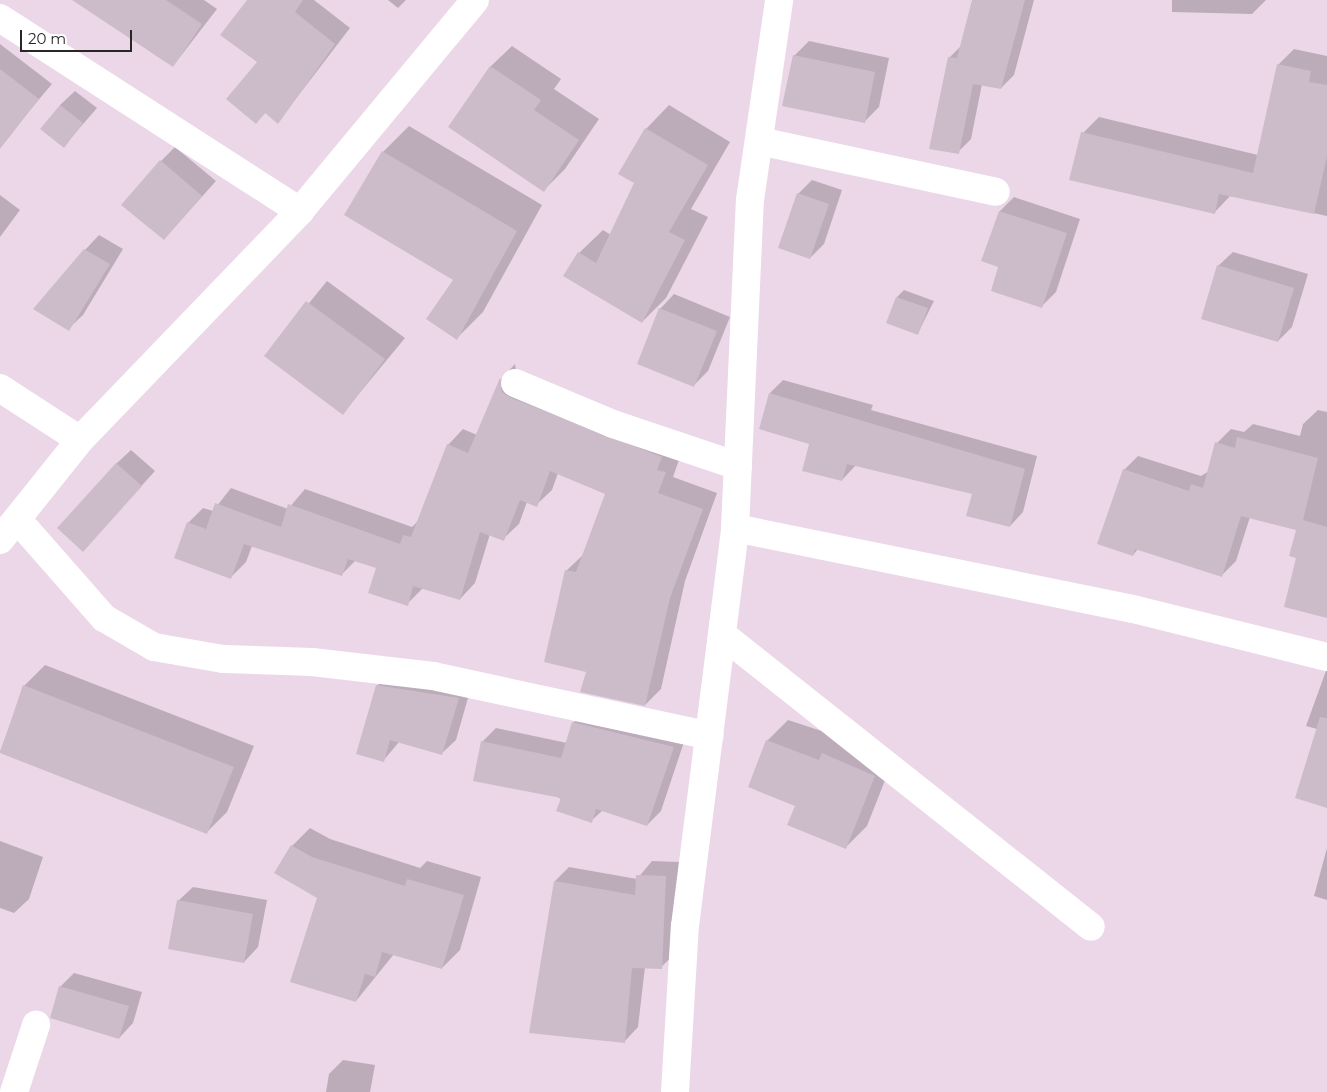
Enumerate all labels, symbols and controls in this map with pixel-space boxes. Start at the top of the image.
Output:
scale bar [22,20,135,52]
text: 20 m [28,29,66,48]

